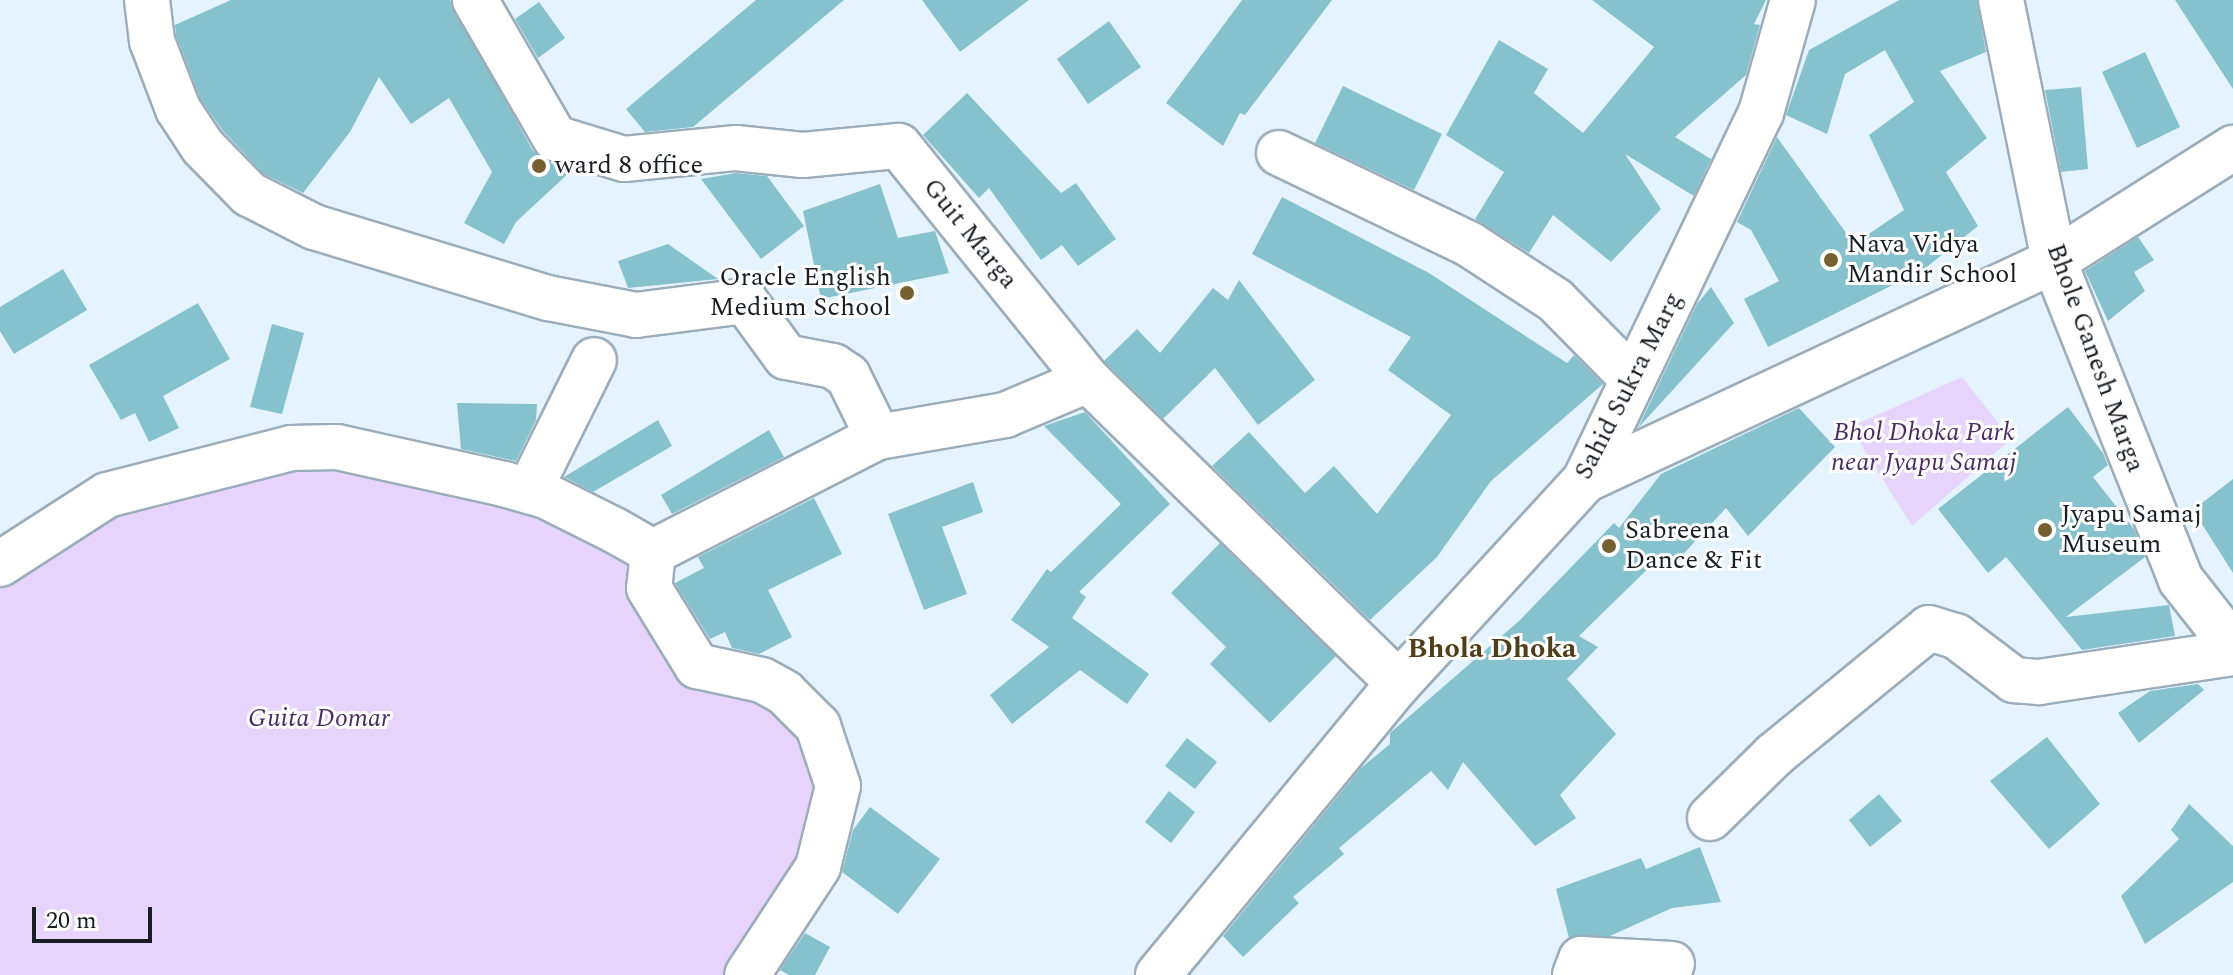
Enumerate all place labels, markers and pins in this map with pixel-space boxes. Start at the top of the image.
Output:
place label: ward 8 office [555,150,703,182]
marker: ward 8 office [530,157,548,175]
place label: Nava Vidya Mandir School [1847,229,2017,290]
marker: Nava Vidya Mandir School [1822,251,1840,269]
place label: Oracle English Medium School [710,262,891,324]
marker: Oracle English Medium School [898,284,916,302]
place label: Jyapu Samaj Museum [2061,499,2202,560]
place label: Sabreena Dance & Fit [1625,515,1762,576]
marker: Jyapu Samaj Museum [2036,521,2054,539]
marker: Sabreena Dance & Fit [1600,537,1618,555]

